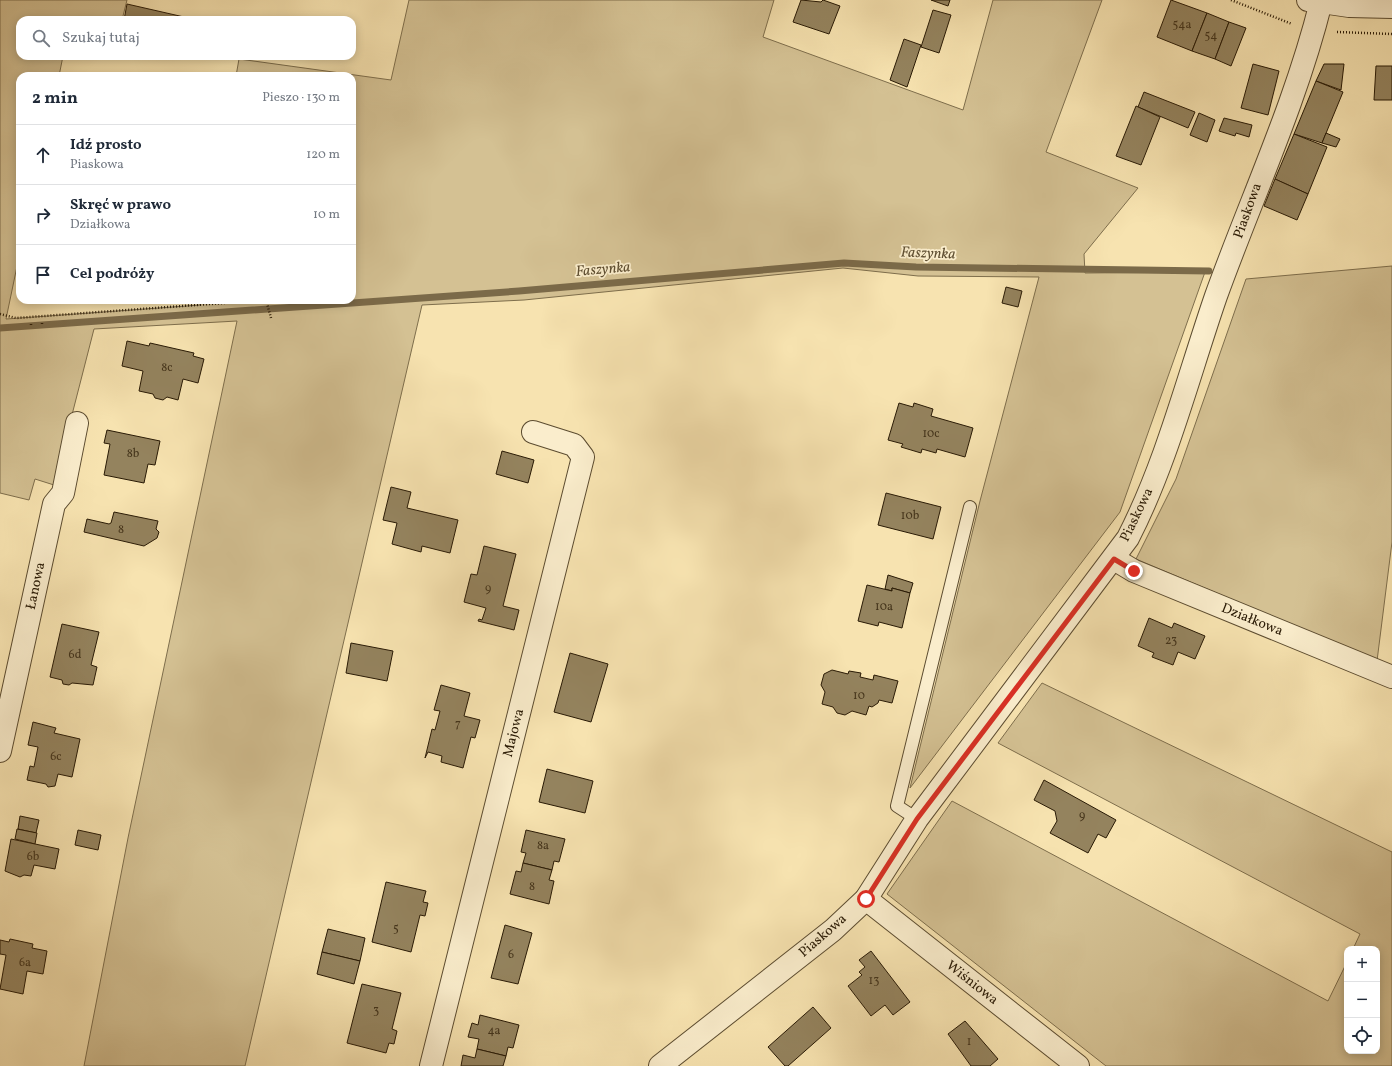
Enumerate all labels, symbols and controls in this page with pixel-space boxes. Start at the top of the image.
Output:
search box [16,16,356,60]
house number: 54a [1173,17,1191,33]
icon: search [30,27,52,49]
text: Szukaj tutaj [62,28,140,49]
house number: 54 [1205,28,1217,44]
text: 2 min [32,87,78,110]
text: Pieszo · 130 m [262,89,340,107]
text: Idź prosto [70,135,142,156]
icon: ahead [32,144,54,166]
text: 120 m [306,146,340,164]
text: Piaskowa [70,156,124,174]
street label: Piaskowa [1229,181,1267,241]
text: Skręć w prawo [70,195,171,216]
icon: right [32,204,54,226]
text: 10 m [313,206,340,224]
text: Działkowa [70,216,131,234]
water label: Faszynka [900,243,956,265]
water label: Faszynka [575,257,631,283]
icon: arrive [32,264,54,286]
text: Cel podróży [70,264,154,285]
house number: 8c [161,360,173,376]
house number: 10c [922,426,940,442]
house number: 8b [127,446,140,462]
street label: Piaskowa [1116,485,1158,545]
house number: 10b [901,508,920,524]
house number: 8 [118,522,124,538]
street label: Łanowa [22,560,50,612]
route end [1125,562,1143,580]
house number: 9 [485,581,491,597]
house number: 10a [875,599,893,615]
street label: Działkowa [1218,599,1286,641]
house number: 23 [1165,633,1177,649]
house number: 6d [69,647,82,663]
house number: 10 [853,688,865,704]
street label: Majowa [499,707,529,759]
house number: 7 [455,716,461,732]
house number: 6c [50,749,62,765]
house number: 9 [1079,808,1085,824]
house number: 8a [537,838,549,854]
house number: 6b [27,849,40,865]
house number: 8 [529,879,535,895]
route start [857,890,875,908]
street label: Piaskowa [795,910,851,962]
house number: 5 [393,921,399,937]
map controls [1344,946,1380,1054]
button: + [1344,946,1380,982]
house number: 6 [508,947,514,963]
house number: 6a [19,955,31,971]
street label: Wiśniowa [942,957,1002,1009]
house number: 13 [869,973,879,989]
button: − [1344,982,1380,1018]
house number: 3 [373,1003,379,1019]
button: locate [1344,1018,1380,1054]
house number: 4a [487,1023,501,1039]
house number: 1 [967,1034,971,1050]

